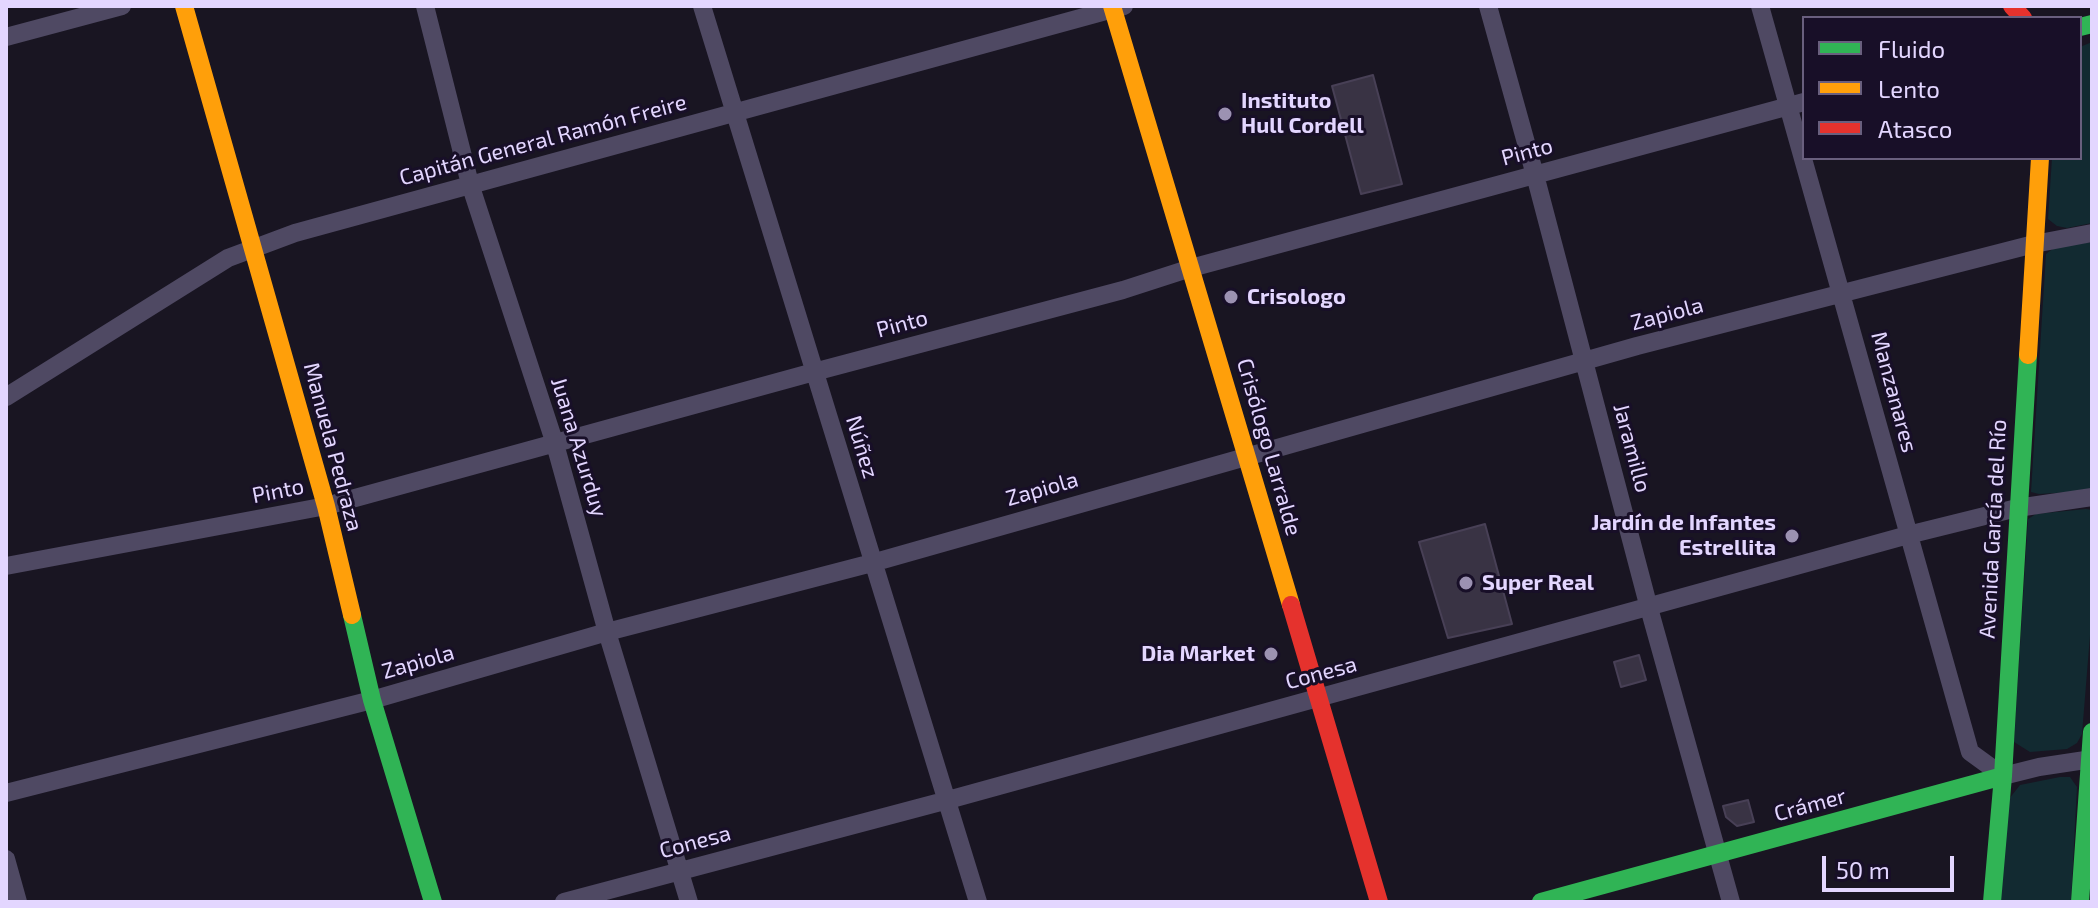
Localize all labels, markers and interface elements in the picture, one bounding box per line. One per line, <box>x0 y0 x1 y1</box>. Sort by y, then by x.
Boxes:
legend <box>1802 16 2082 160</box>
text: Fluido <box>1878 34 1945 63</box>
text: Lento <box>1878 74 1940 103</box>
place label: Instituto Hull Cordell <box>1241 88 1364 140</box>
street label: Capitán General Ramón Freire <box>396 89 690 191</box>
marker: Instituto Hull Cordell <box>1216 105 1234 123</box>
text: Atasco <box>1878 114 1952 143</box>
street label: Pinto <box>1498 133 1556 171</box>
place label: Crisologo <box>1247 284 1346 310</box>
marker: Crisologo <box>1222 288 1240 306</box>
street label: Zapiola <box>1628 292 1706 336</box>
street label: Pinto <box>873 305 931 343</box>
street label: Manzanares <box>1865 329 1923 455</box>
street label: Crisólogo Larralde <box>1231 355 1307 539</box>
street label: Manuela Pedraza <box>298 360 368 534</box>
street label: Juana Azurduy <box>545 374 613 520</box>
street label: Jaramillo <box>1608 401 1656 495</box>
street label: Núñez <box>840 413 884 481</box>
street label: Avenida García del Río <box>1974 419 2012 639</box>
street label: Zapiola <box>1003 466 1081 512</box>
street label: Pinto <box>250 473 306 509</box>
place label: Jardín de Infantes Estrellita <box>1591 510 1776 562</box>
marker: Jardín de Infantes Estrellita <box>1783 527 1801 545</box>
place label: Super Real <box>1482 570 1594 596</box>
marker: Super Real <box>1457 574 1475 592</box>
street label: Zapiola <box>379 639 457 685</box>
place label: Dia Market <box>1141 641 1255 667</box>
marker: Dia Market <box>1262 645 1280 663</box>
street label: Conesa <box>1282 651 1360 695</box>
street label: Crámer <box>1771 783 1849 827</box>
street label: Conesa <box>656 820 734 864</box>
scale bar <box>1826 840 1958 890</box>
text: 50 m <box>1836 855 1890 884</box>

